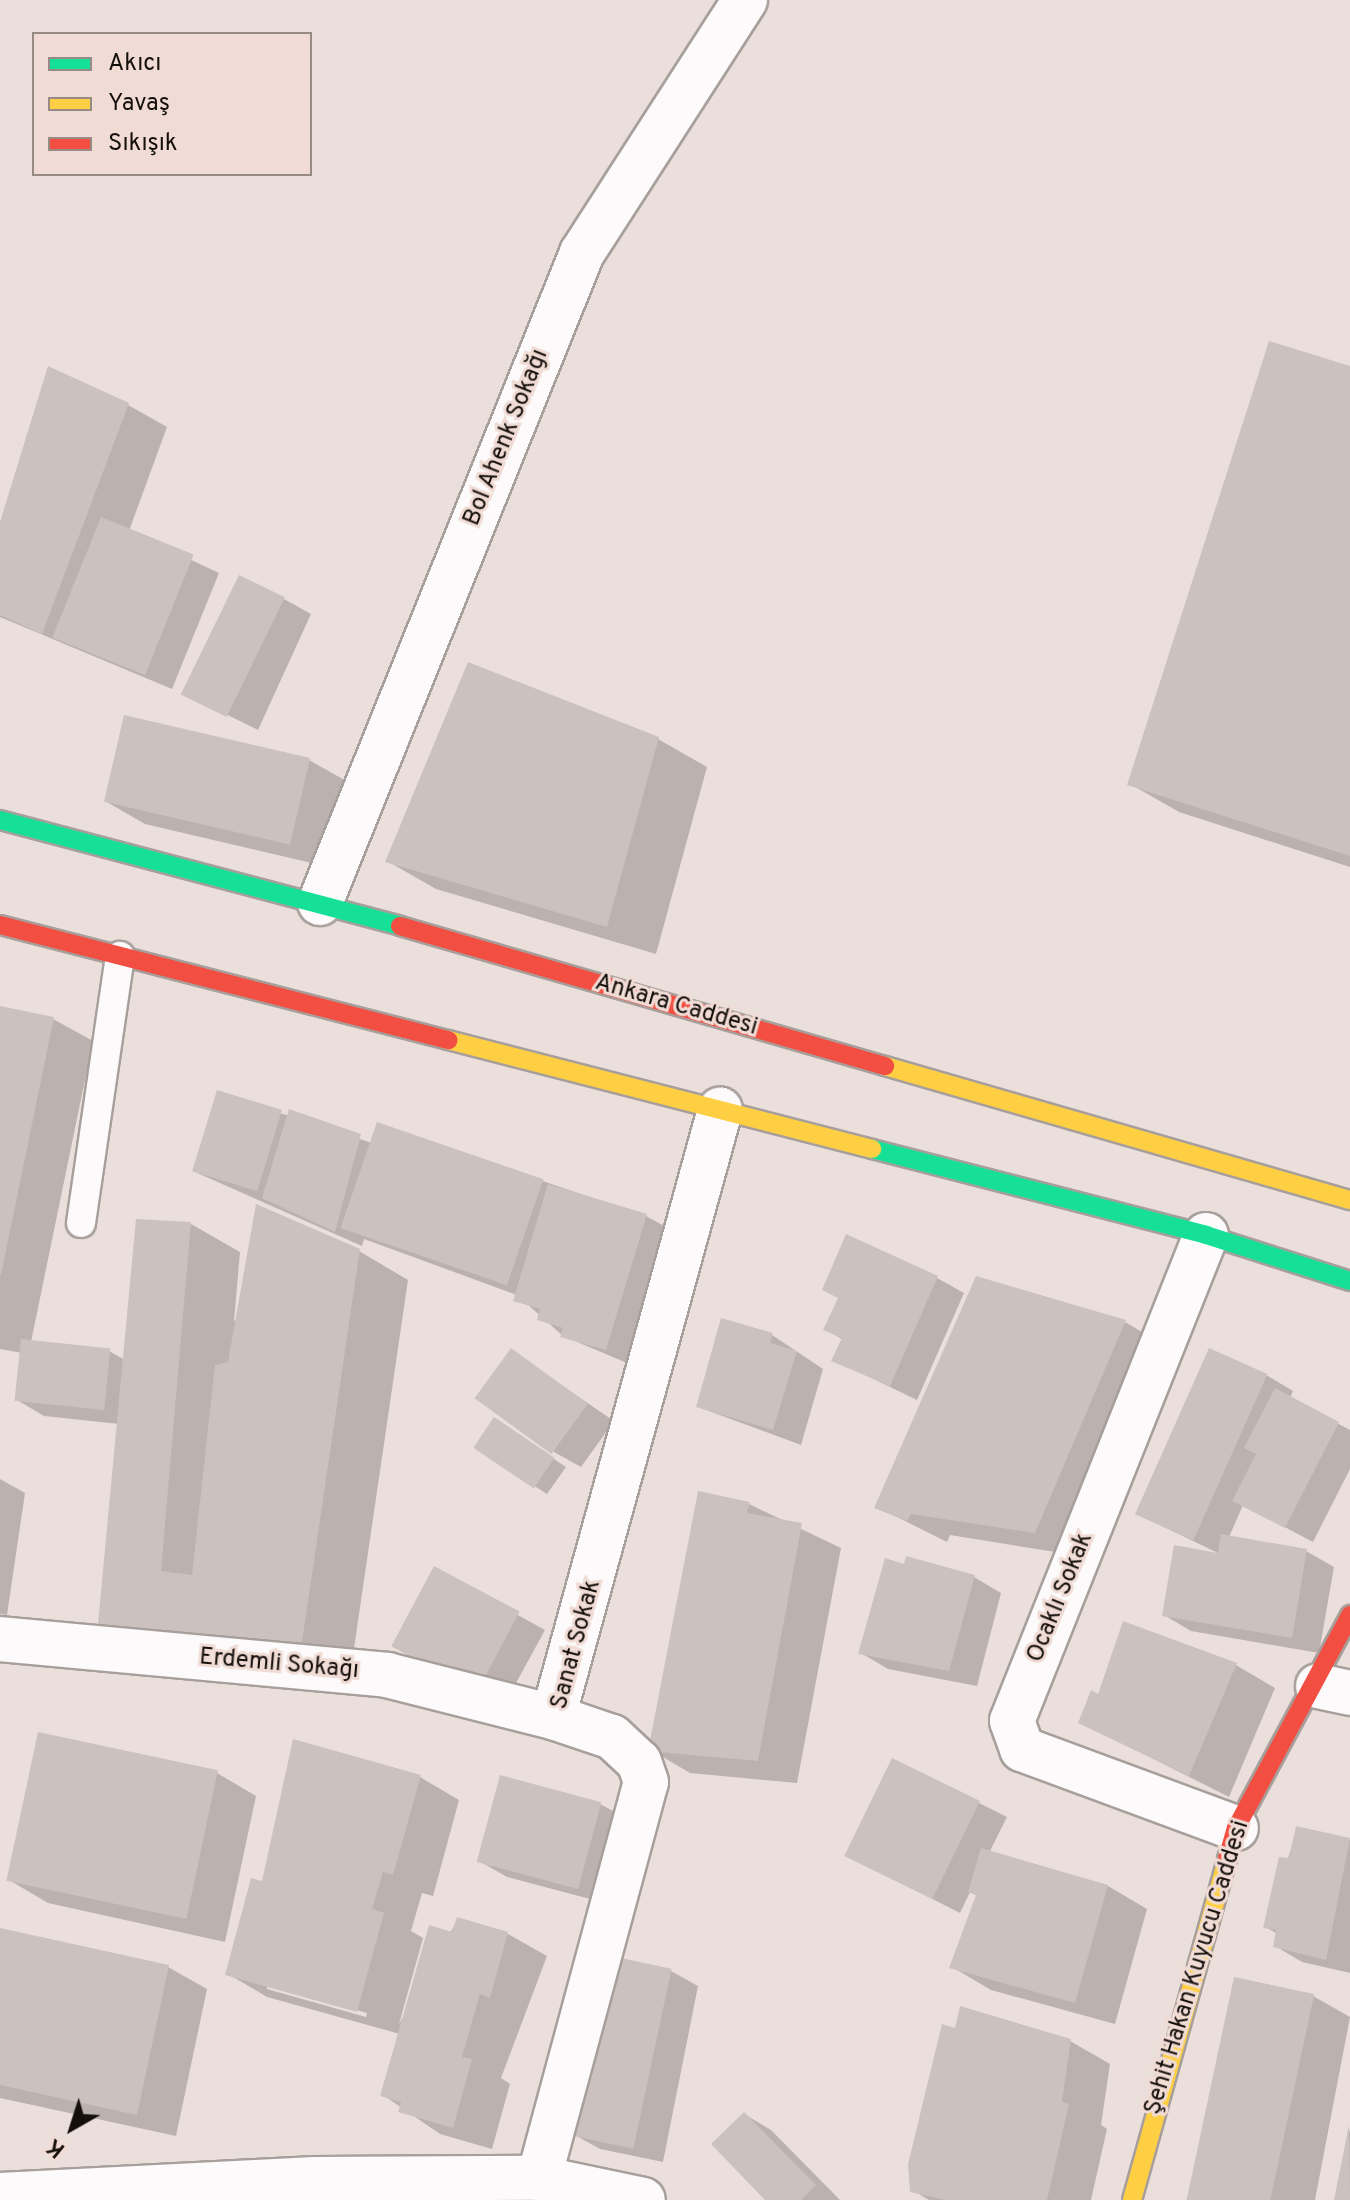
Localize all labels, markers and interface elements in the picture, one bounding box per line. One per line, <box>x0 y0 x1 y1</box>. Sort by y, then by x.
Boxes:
legend <box>32 32 312 176</box>
text: Akıcı <box>108 49 161 79</box>
text: Yavaş <box>108 89 170 119</box>
text: Sıkışık <box>108 129 178 159</box>
street label: Bol Ahenk Sokağı <box>458 345 556 531</box>
street label: Ankara Caddesi <box>592 969 760 1043</box>
street label: Ocaklı Sokak <box>1022 1529 1100 1667</box>
street label: Sanat Sokak <box>546 1577 608 1713</box>
street label: Erdemli Sokağı <box>198 1644 360 1686</box>
street label: Şehit Hakan Kuyucu Caddesi <box>1139 1817 1257 2119</box>
north arrow <box>32 2088 112 2168</box>
text: K <box>42 2132 71 2162</box>

